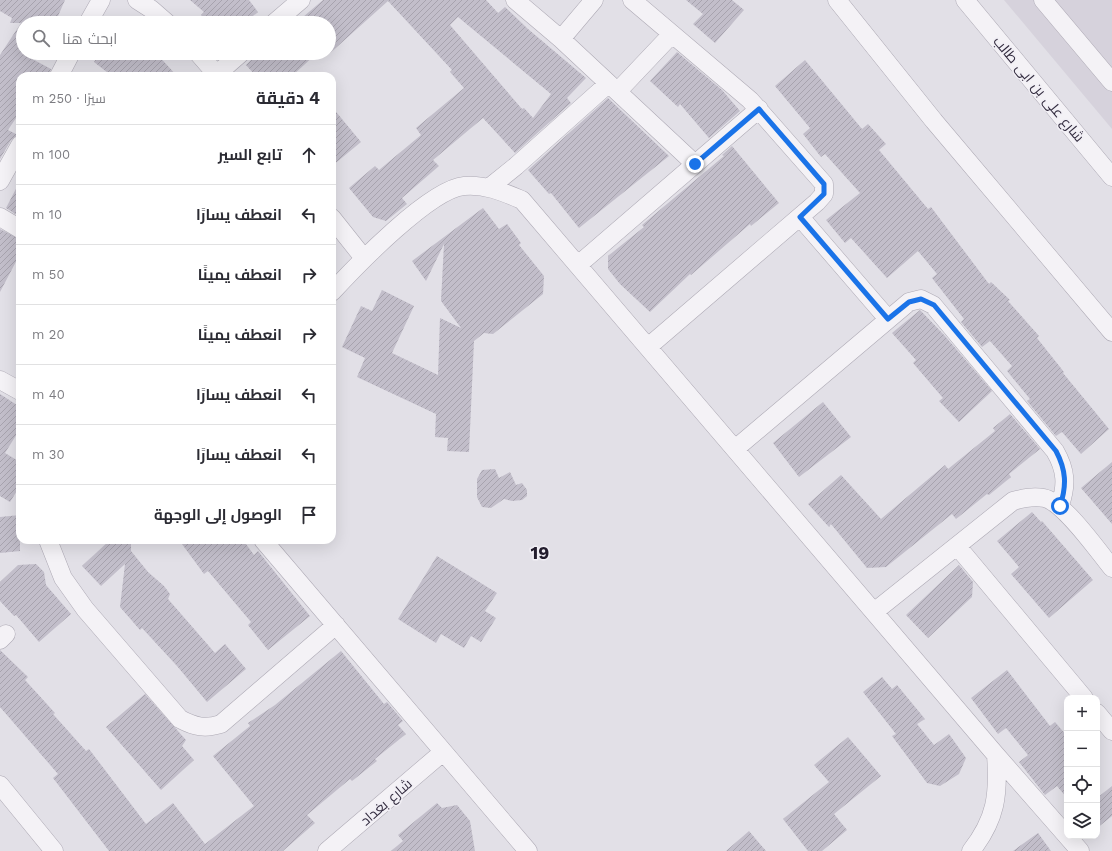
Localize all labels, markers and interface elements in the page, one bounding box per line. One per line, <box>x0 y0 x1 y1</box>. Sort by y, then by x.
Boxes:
search box <box>16 16 336 60</box>
icon: search <box>30 27 52 49</box>
text: ابحث هنا <box>62 30 117 48</box>
street label: شارع على بن ابى طالب <box>990 33 1088 146</box>
text: 4 دقيقة <box>256 88 320 108</box>
text: سيرًا · 250 m <box>32 91 106 106</box>
icon: ahead <box>298 144 320 166</box>
text: تابع السير <box>218 146 282 164</box>
text: 100 m <box>32 147 70 162</box>
route end <box>686 155 704 173</box>
icon: left <box>298 204 320 226</box>
text: انعطف يسارًا <box>196 206 282 224</box>
text: 10 m <box>32 207 62 222</box>
icon: right <box>298 264 320 286</box>
text: انعطف يمينًا <box>198 266 282 284</box>
text: 50 m <box>32 267 64 282</box>
icon: right <box>298 324 320 346</box>
text: انعطف يمينًا <box>198 326 282 344</box>
text: 20 m <box>32 327 65 342</box>
icon: left <box>298 384 320 406</box>
text: انعطف يسارًا <box>196 386 282 404</box>
text: 40 m <box>32 387 65 402</box>
icon: left <box>298 444 320 466</box>
text: انعطف يسارًا <box>196 446 282 464</box>
text: 30 m <box>32 447 65 462</box>
route start <box>1051 497 1069 515</box>
icon: arrive <box>298 504 320 526</box>
text: الوصول إلى الوجهة <box>154 506 282 524</box>
district label: 19 <box>531 542 549 563</box>
map controls <box>1064 695 1100 839</box>
button: + <box>1064 695 1100 731</box>
button: − <box>1064 731 1100 767</box>
button: locate <box>1064 767 1100 803</box>
street label: شارع بغداد <box>357 775 416 829</box>
button: layers <box>1064 803 1100 839</box>

